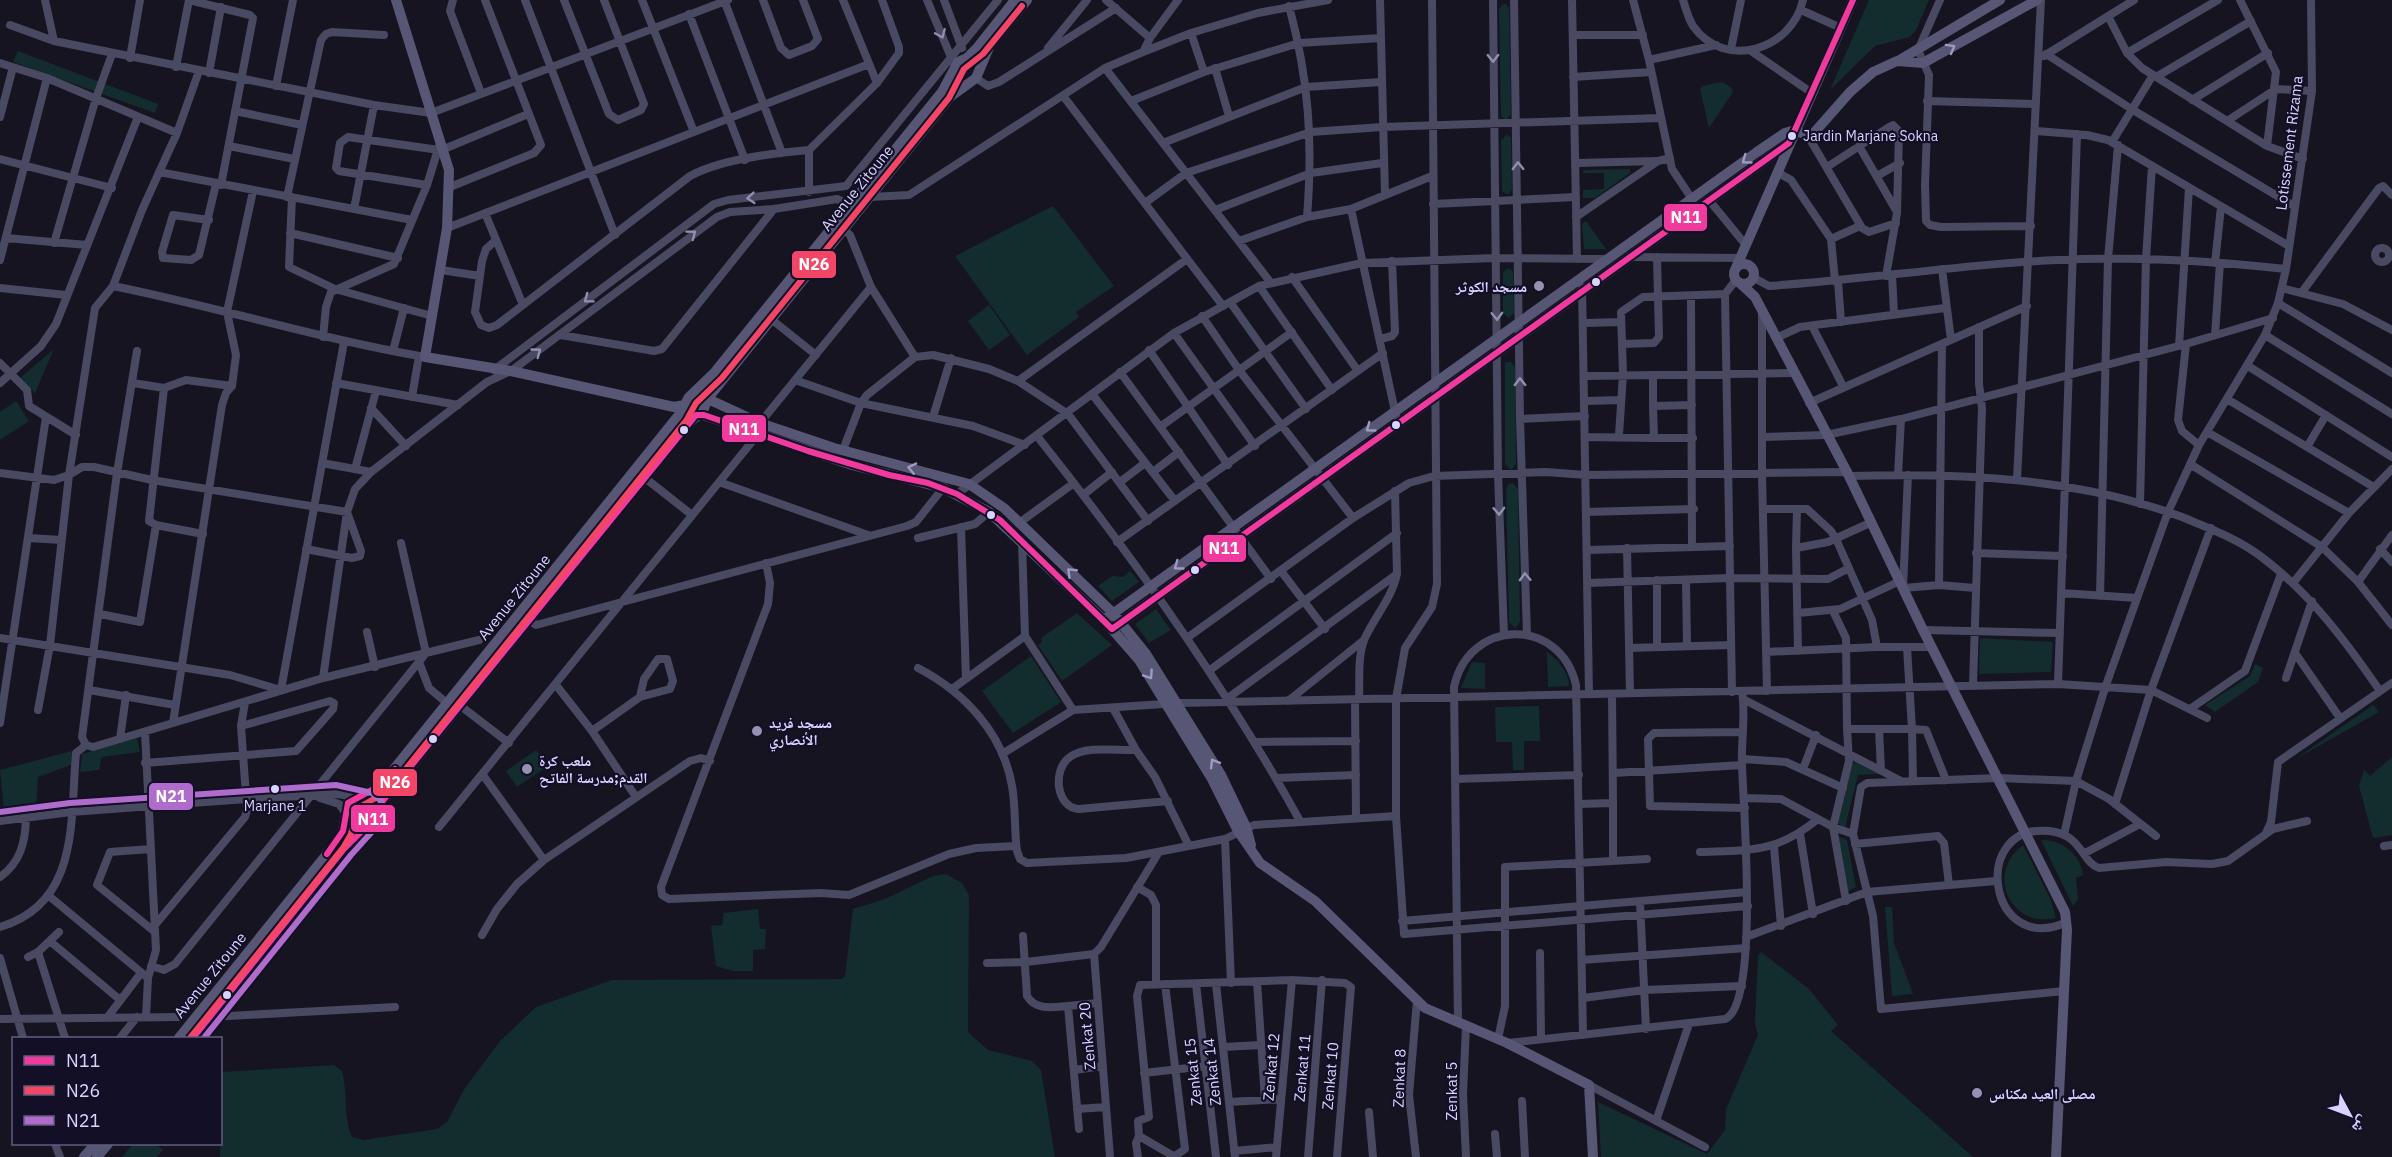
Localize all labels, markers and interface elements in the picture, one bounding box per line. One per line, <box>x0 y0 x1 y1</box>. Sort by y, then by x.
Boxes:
one-way arrow <box>934 28 946 39</box>
one-way arrow <box>1945 43 1956 55</box>
one-way arrow <box>1487 54 1499 63</box>
street label: Lotissement Rizama <box>2271 75 2307 211</box>
place label: Jardin Marjane Sokna <box>1803 127 1939 145</box>
marker: Jardin Marjane Sokna <box>1786 130 1798 142</box>
street label: Avenue Zitoune <box>817 141 897 235</box>
one-way arrow <box>1741 153 1752 164</box>
one-way arrow <box>1512 161 1524 170</box>
one-way arrow <box>746 191 755 204</box>
line badge: N11 <box>1663 203 1708 232</box>
text: N11 <box>1671 207 1702 227</box>
one-way arrow <box>685 231 696 242</box>
line badge: N26 <box>791 250 837 279</box>
text: N26 <box>799 254 830 274</box>
unlabelled marker <box>1590 276 1602 288</box>
place label: مسجد الكوثر <box>1455 277 1527 296</box>
marker: مسجد الكوثر <box>1532 279 1546 293</box>
one-way arrow <box>584 291 595 302</box>
one-way arrow <box>1491 312 1503 321</box>
one-way arrow <box>530 348 541 359</box>
one-way arrow <box>1514 377 1526 386</box>
line badge: N11 <box>721 414 767 443</box>
text: N11 <box>729 419 760 439</box>
unlabelled marker <box>1390 419 1402 431</box>
one-way arrow <box>1366 421 1377 432</box>
unlabelled marker <box>678 424 690 436</box>
one-way arrow <box>907 462 917 475</box>
one-way arrow <box>1493 507 1506 516</box>
unlabelled marker <box>985 509 997 521</box>
line badge: N11 <box>1202 534 1247 563</box>
text: N11 <box>1209 538 1240 558</box>
street label: Avenue Zitoune <box>474 550 554 644</box>
one-way arrow <box>1173 559 1184 570</box>
unlabelled marker <box>1189 564 1201 576</box>
one-way arrow <box>1067 569 1078 580</box>
one-way arrow <box>1519 572 1531 581</box>
one-way arrow <box>1141 668 1152 679</box>
place label: مسجد فريد الأنصاري <box>769 713 832 751</box>
marker: مسجد فريد الأنصاري <box>750 724 764 738</box>
unlabelled marker <box>427 733 439 745</box>
place label: ملعب كرة القدم;مدرسة الفاتح <box>539 751 648 788</box>
one-way arrow <box>1210 759 1222 769</box>
marker: ملعب كرة القدم;مدرسة الفاتح <box>520 762 534 776</box>
line badge: N26 <box>372 768 418 797</box>
text: N26 <box>380 772 411 792</box>
line badge: N21 <box>148 782 194 811</box>
marker: Marjane 1 <box>269 783 281 795</box>
text: N21 <box>156 786 187 806</box>
place label: Marjane 1 <box>244 797 306 815</box>
line badge: N11 <box>350 804 396 833</box>
text: N11 <box>358 809 389 829</box>
street label: Avenue Zitoune <box>170 928 250 1022</box>
unlabelled marker <box>221 989 233 1001</box>
street label: Zenkat 20 <box>1075 1001 1099 1071</box>
street label: Zenkat 12 <box>1259 1032 1283 1102</box>
street label: Zenkat 11 <box>1290 1033 1314 1103</box>
legend <box>12 1037 222 1145</box>
street label: Zenkat 15 <box>1180 1037 1206 1107</box>
street label: Zenkat 14 <box>1199 1037 1225 1107</box>
street label: Zenkat 10 <box>1318 1041 1342 1111</box>
street label: Zenkat 8 <box>1388 1048 1410 1108</box>
text: N11 <box>66 1049 100 1072</box>
street label: Zenkat 5 <box>1442 1061 1461 1121</box>
text: N26 <box>66 1079 100 1102</box>
place label: مصلى العيد مكناس <box>1989 1084 2096 1103</box>
north arrow <box>2320 1085 2380 1145</box>
marker: مصلى العيد مكناس <box>1970 1086 1984 1100</box>
text: N21 <box>66 1109 100 1132</box>
text: ش <box>2348 1112 2374 1138</box>

